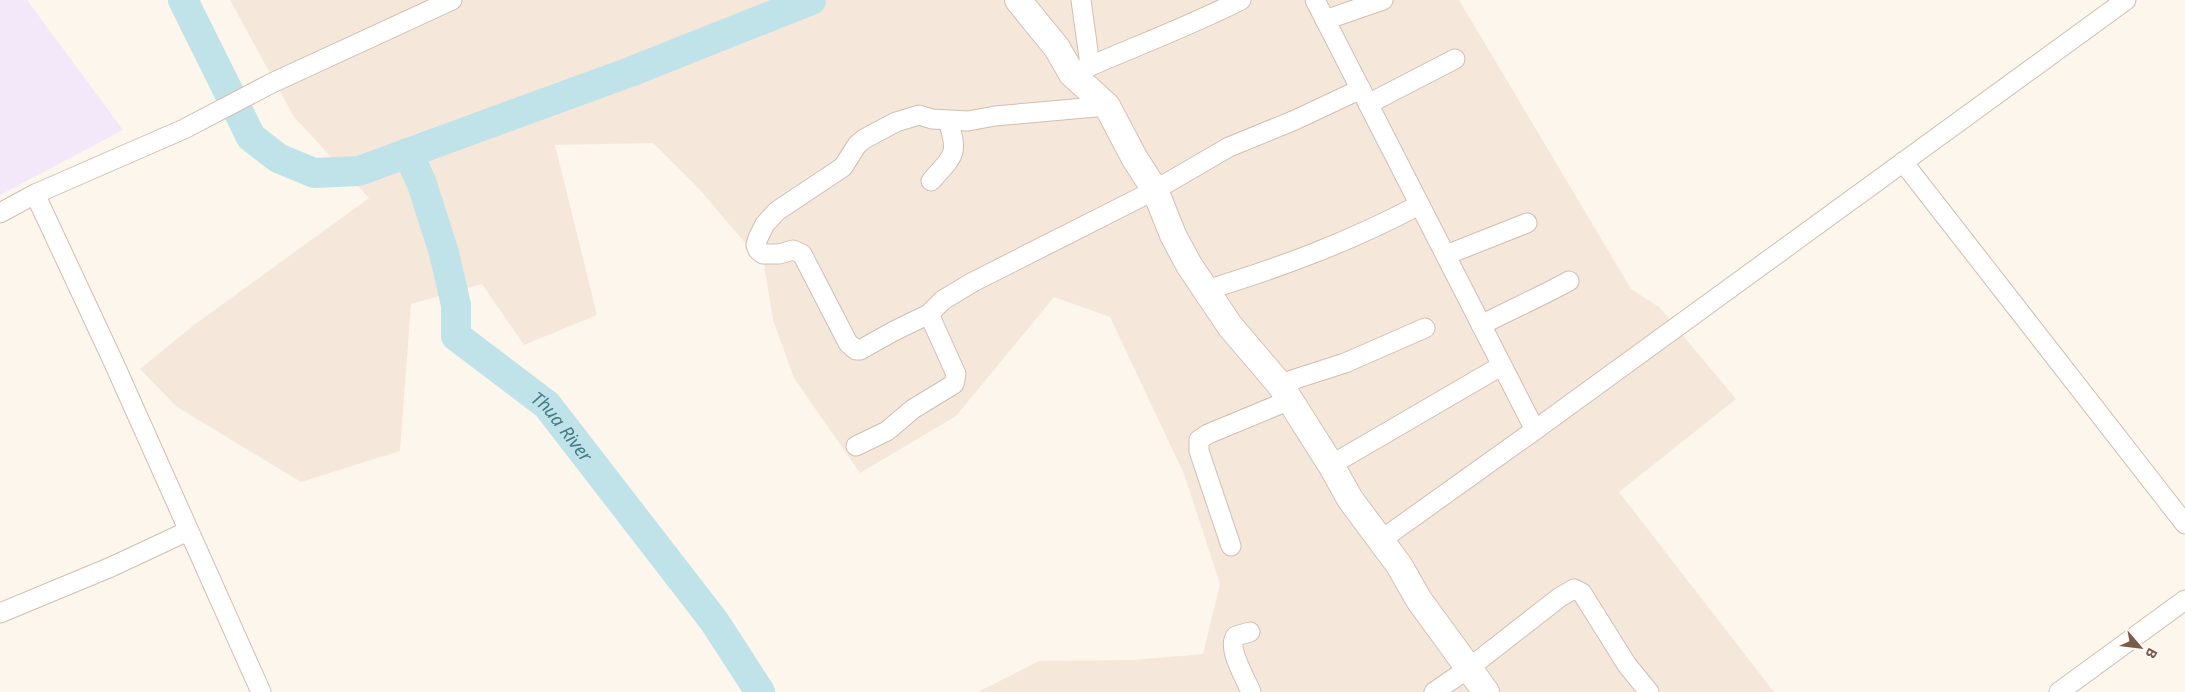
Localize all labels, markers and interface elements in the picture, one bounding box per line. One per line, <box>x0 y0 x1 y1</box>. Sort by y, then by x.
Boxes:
water label: Thua River <box>527 386 599 467</box>
north arrow <box>2115 622 2165 672</box>
text: B <box>2141 645 2162 662</box>

